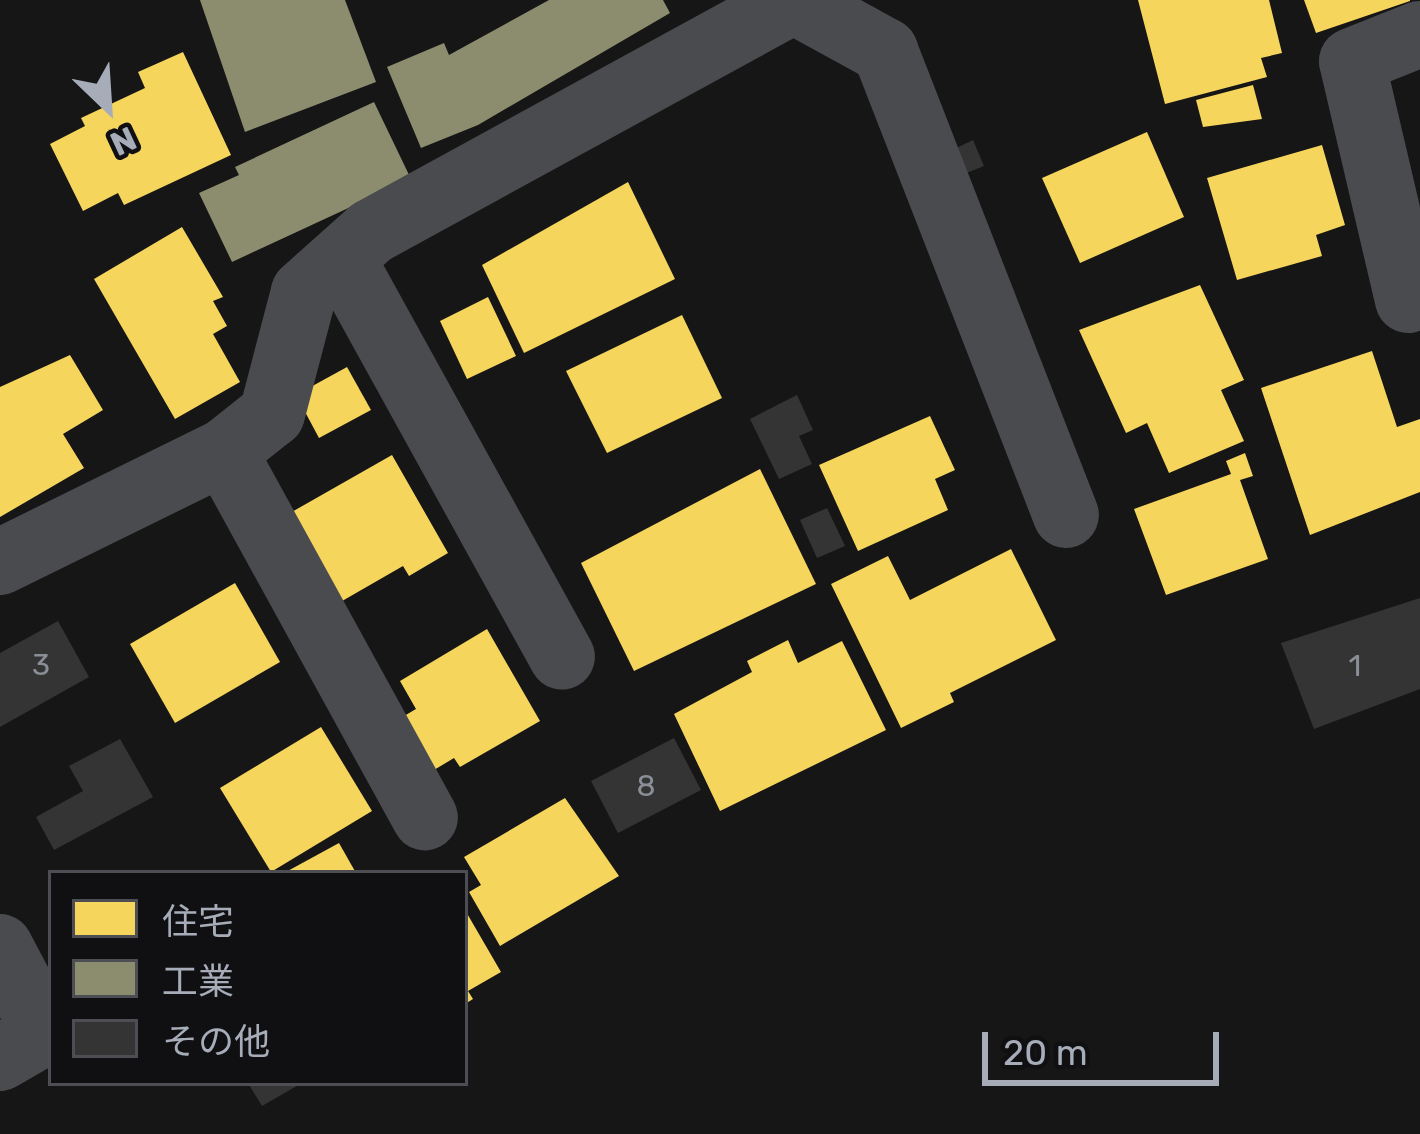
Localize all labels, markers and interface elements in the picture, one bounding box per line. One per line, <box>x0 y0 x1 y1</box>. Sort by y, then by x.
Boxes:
north arrow <box>48 48 168 168</box>
text: N <box>104 118 142 164</box>
house number: 3 <box>32 647 50 683</box>
house number: 1 <box>1349 648 1361 684</box>
house number: 8 <box>636 768 656 804</box>
legend <box>48 870 468 1086</box>
text: 住宅 <box>162 900 234 943</box>
text: 工業 <box>162 960 234 1003</box>
scale bar <box>988 1008 1225 1082</box>
text: その他 <box>162 1020 270 1063</box>
text: 20 m <box>1003 1031 1088 1074</box>

